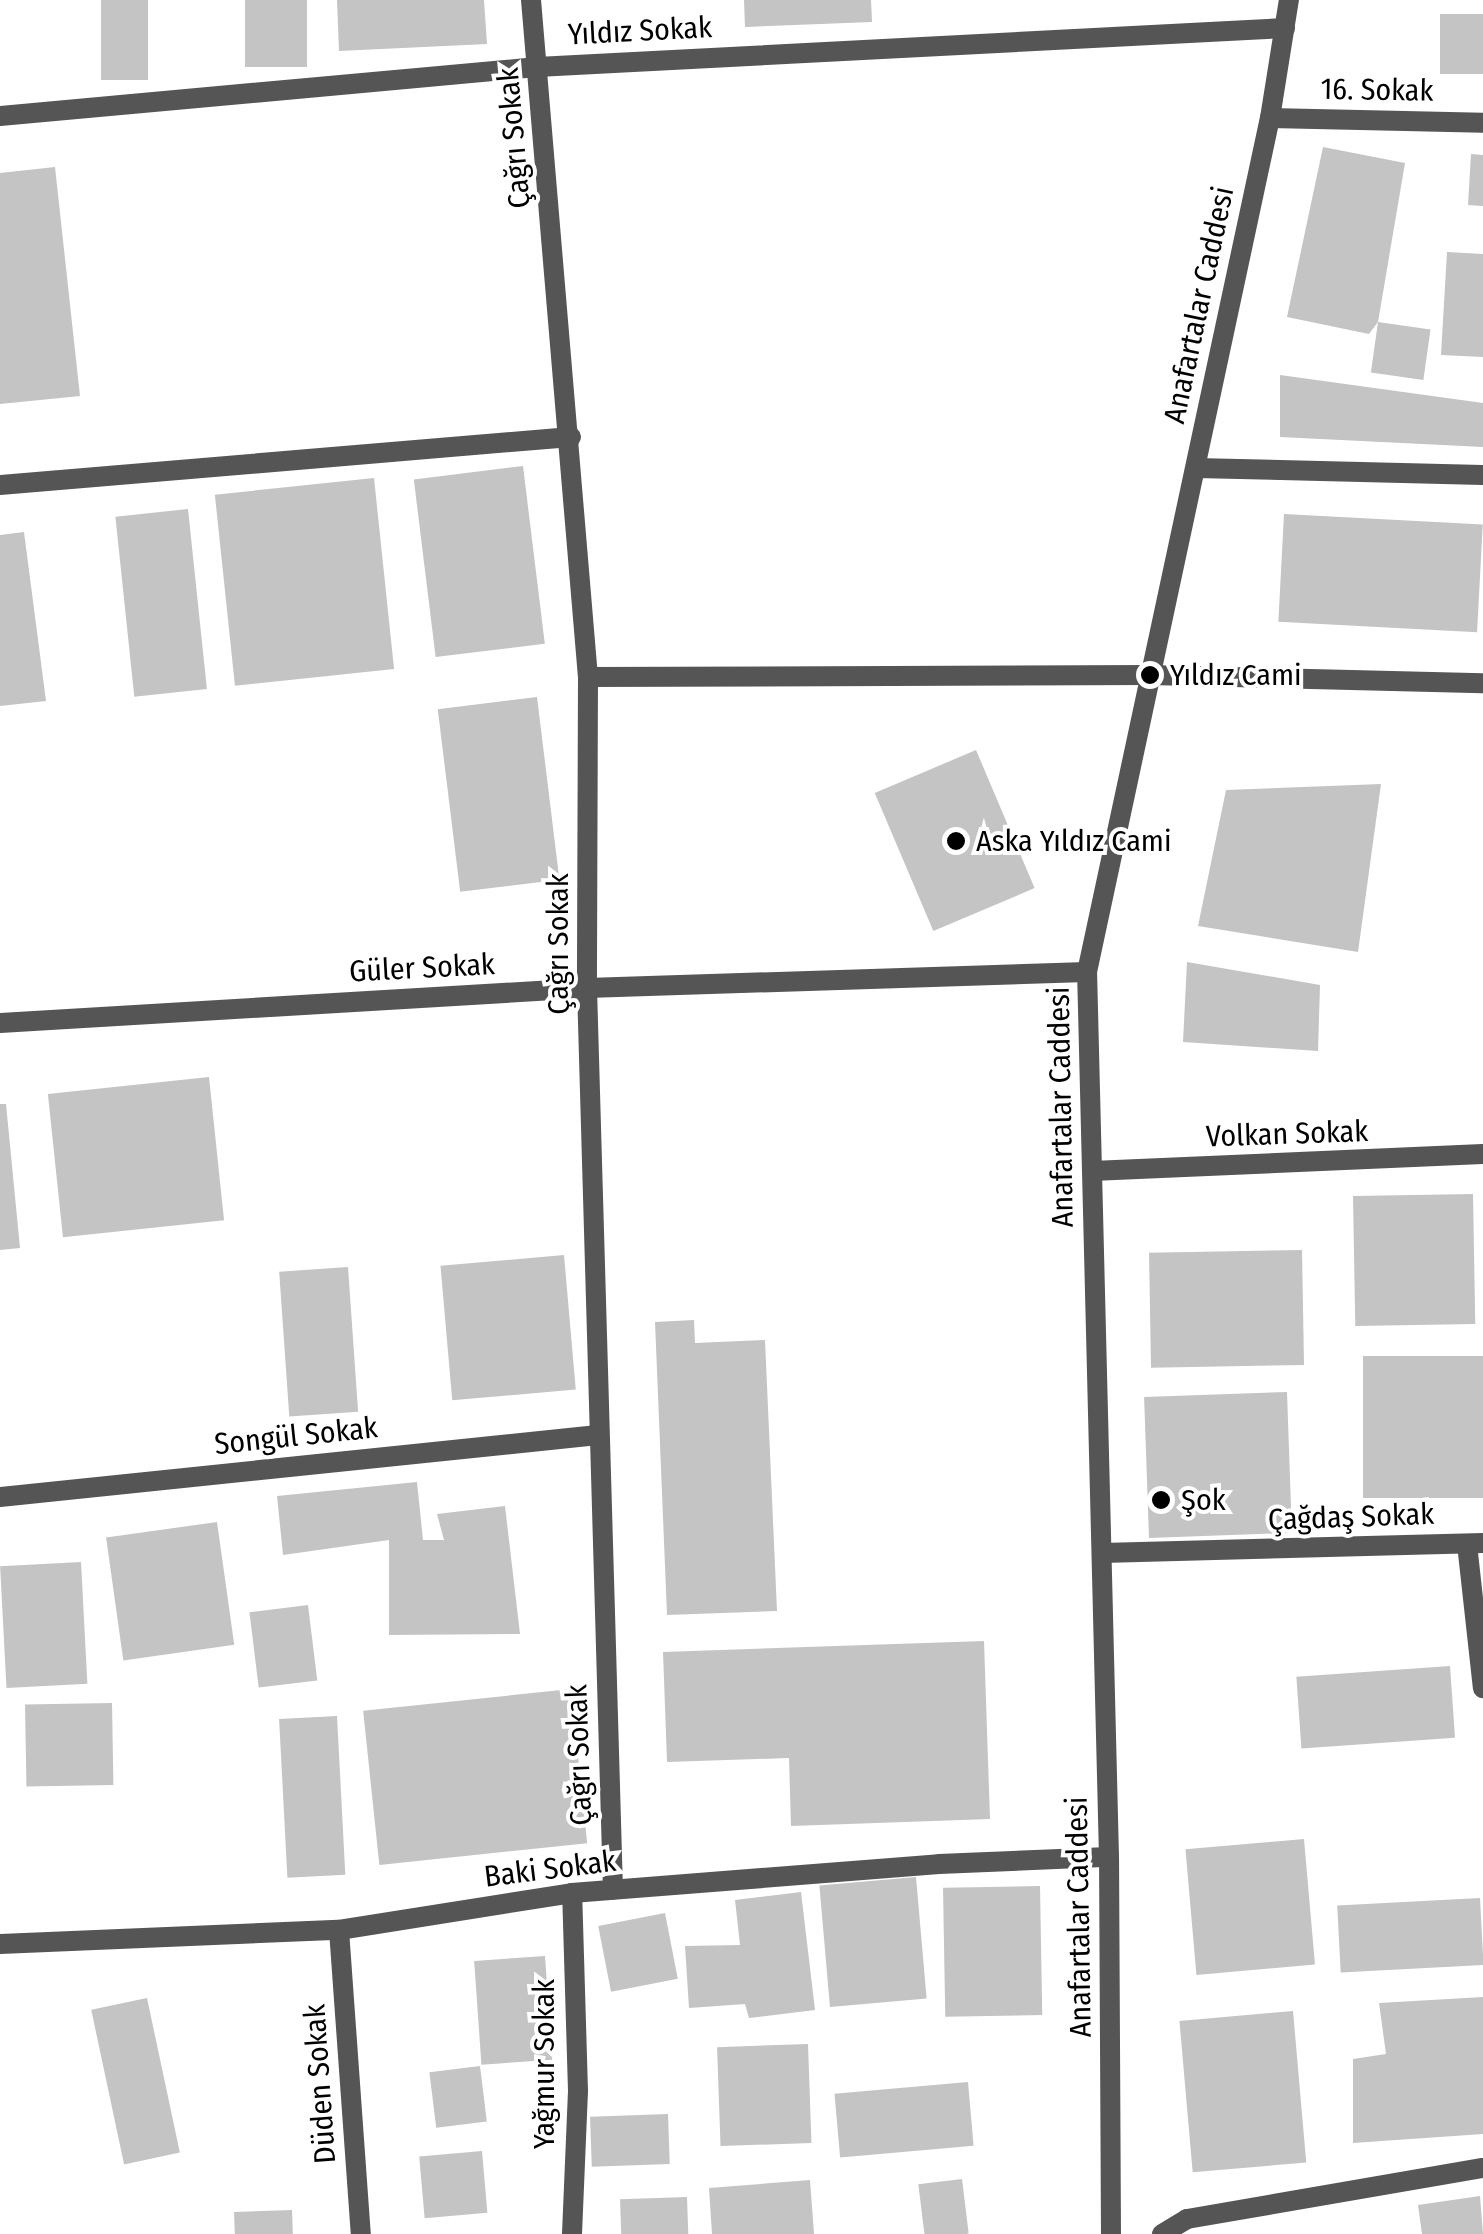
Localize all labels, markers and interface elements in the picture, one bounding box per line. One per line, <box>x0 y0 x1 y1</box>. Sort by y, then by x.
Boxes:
street label: Yıldız Sokak <box>567 9 713 53</box>
street label: Çağrı Sokak <box>490 66 538 210</box>
street label: 16. Sokak <box>1320 71 1434 109</box>
street label: Anafartalar Caddesi <box>1156 183 1242 427</box>
place label: Yıldız Cami <box>1170 657 1302 693</box>
marker: Yıldız Cami <box>1139 664 1161 686</box>
place label: Aska Yıldız Cami <box>976 823 1171 859</box>
marker: Aska Yıldız Cami <box>945 830 967 852</box>
street label: Çağrı Sokak <box>540 873 576 1015</box>
street label: Güler Sokak <box>348 946 496 990</box>
street label: Anafartalar Caddesi <box>1041 986 1081 1228</box>
street label: Volkan Sokak <box>1205 1113 1369 1155</box>
street label: Songül Sokak <box>213 1410 379 1462</box>
place label: Şok <box>1181 1482 1226 1518</box>
marker: Şok <box>1150 1489 1172 1511</box>
street label: Çağdaş Sokak <box>1267 1496 1435 1538</box>
street label: Çağrı Sokak <box>559 1684 599 1826</box>
street label: Anafartalar Caddesi <box>1059 1796 1099 2038</box>
street label: Baki Sokak <box>482 1843 618 1895</box>
street label: Yağmur Sokak <box>526 1979 562 2149</box>
street label: Düden Sokak <box>296 2003 344 2165</box>

